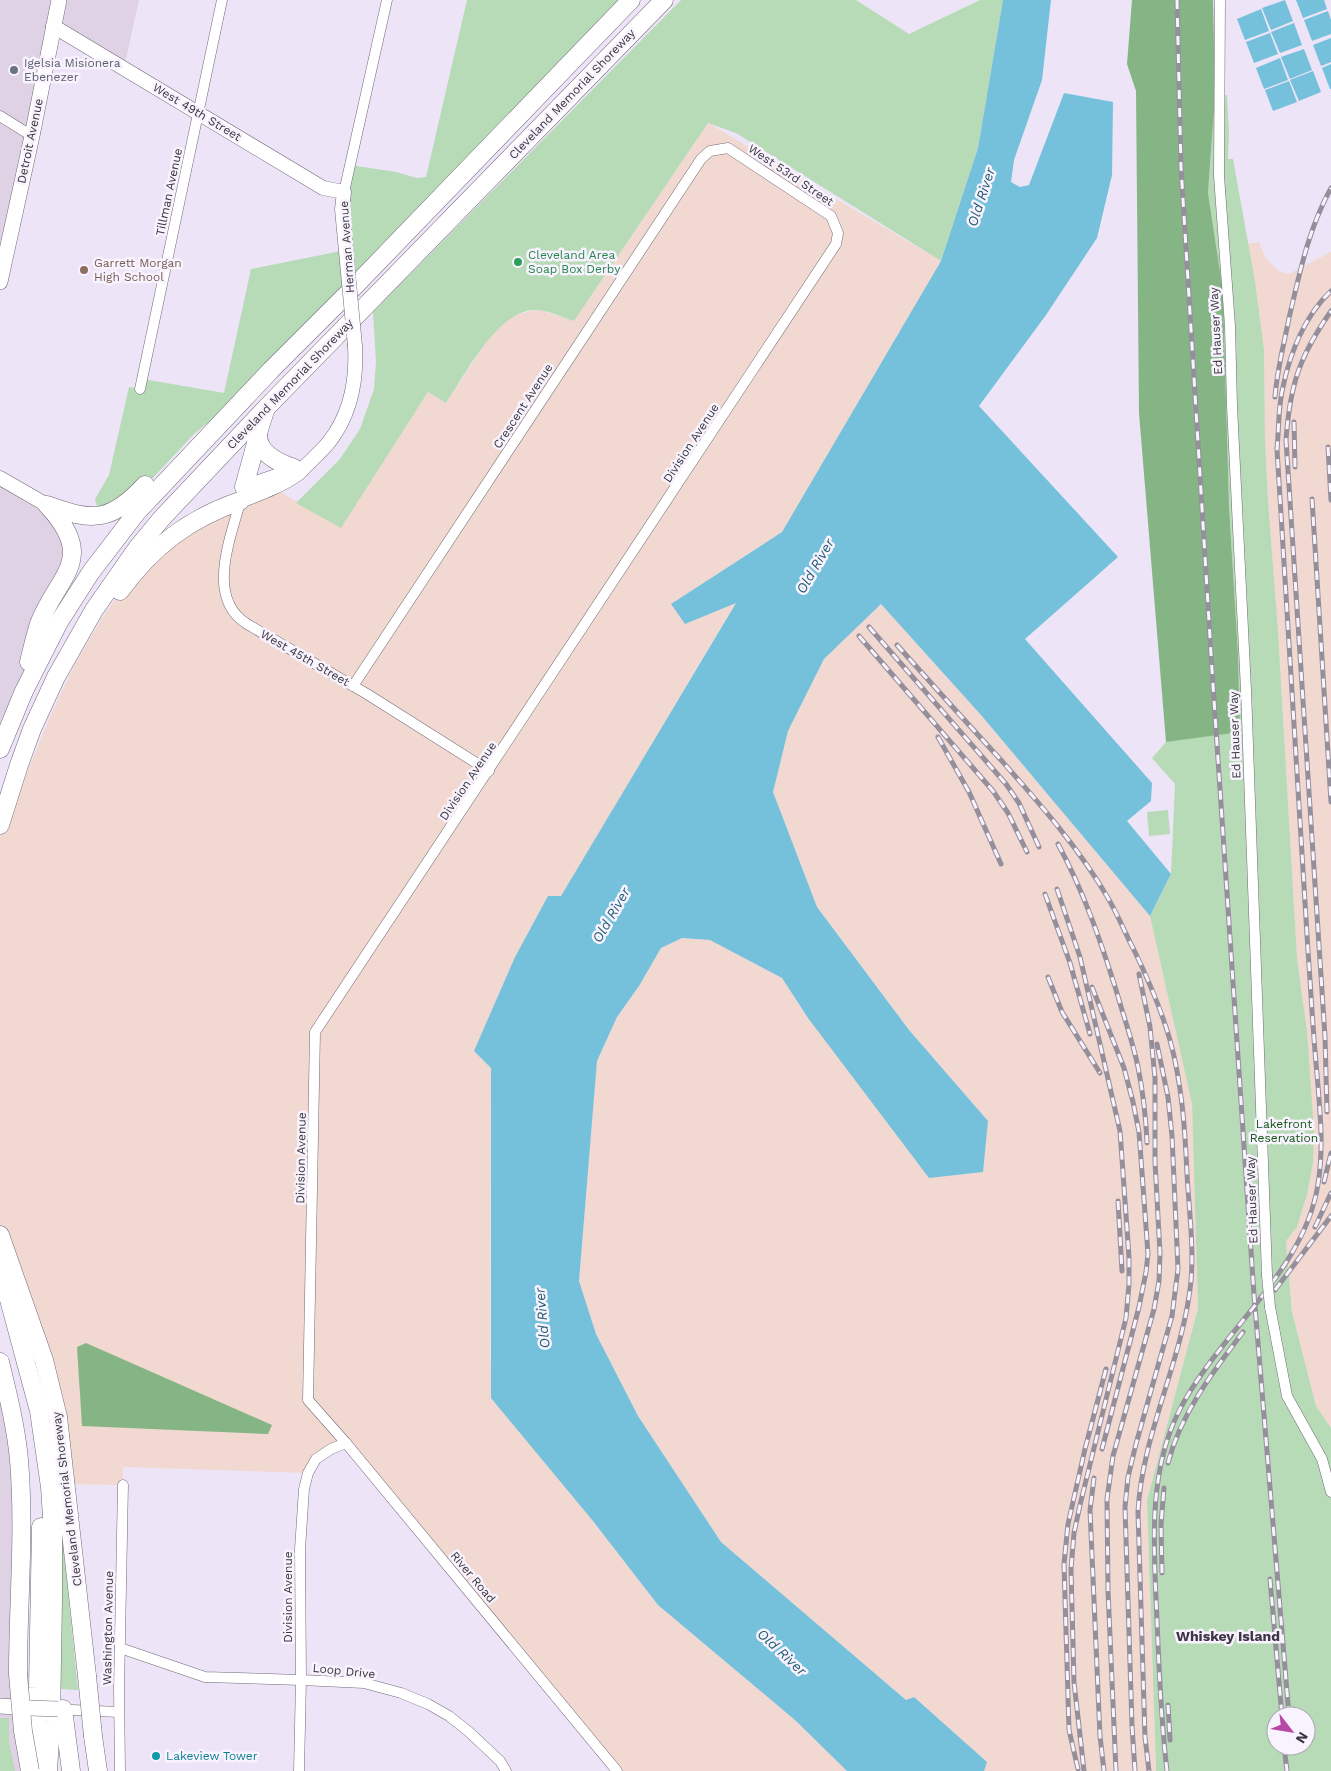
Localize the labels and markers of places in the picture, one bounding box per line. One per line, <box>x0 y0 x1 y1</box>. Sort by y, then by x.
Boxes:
place label: Igelsia Misionera Ebenezer <box>24 56 121 84</box>
marker: Igelsia Misionera Ebenezer <box>8 64 20 76</box>
place label: Cleveland Area Soap Box Derby <box>528 248 621 276</box>
place label: Garrett Morgan High School <box>94 256 182 284</box>
marker: Cleveland Area Soap Box Derby <box>512 256 524 268</box>
marker: Garrett Morgan High School <box>78 264 90 276</box>
place label: Lakeview Tower <box>166 1749 258 1763</box>
marker: Lakeview Tower <box>150 1750 162 1762</box>

